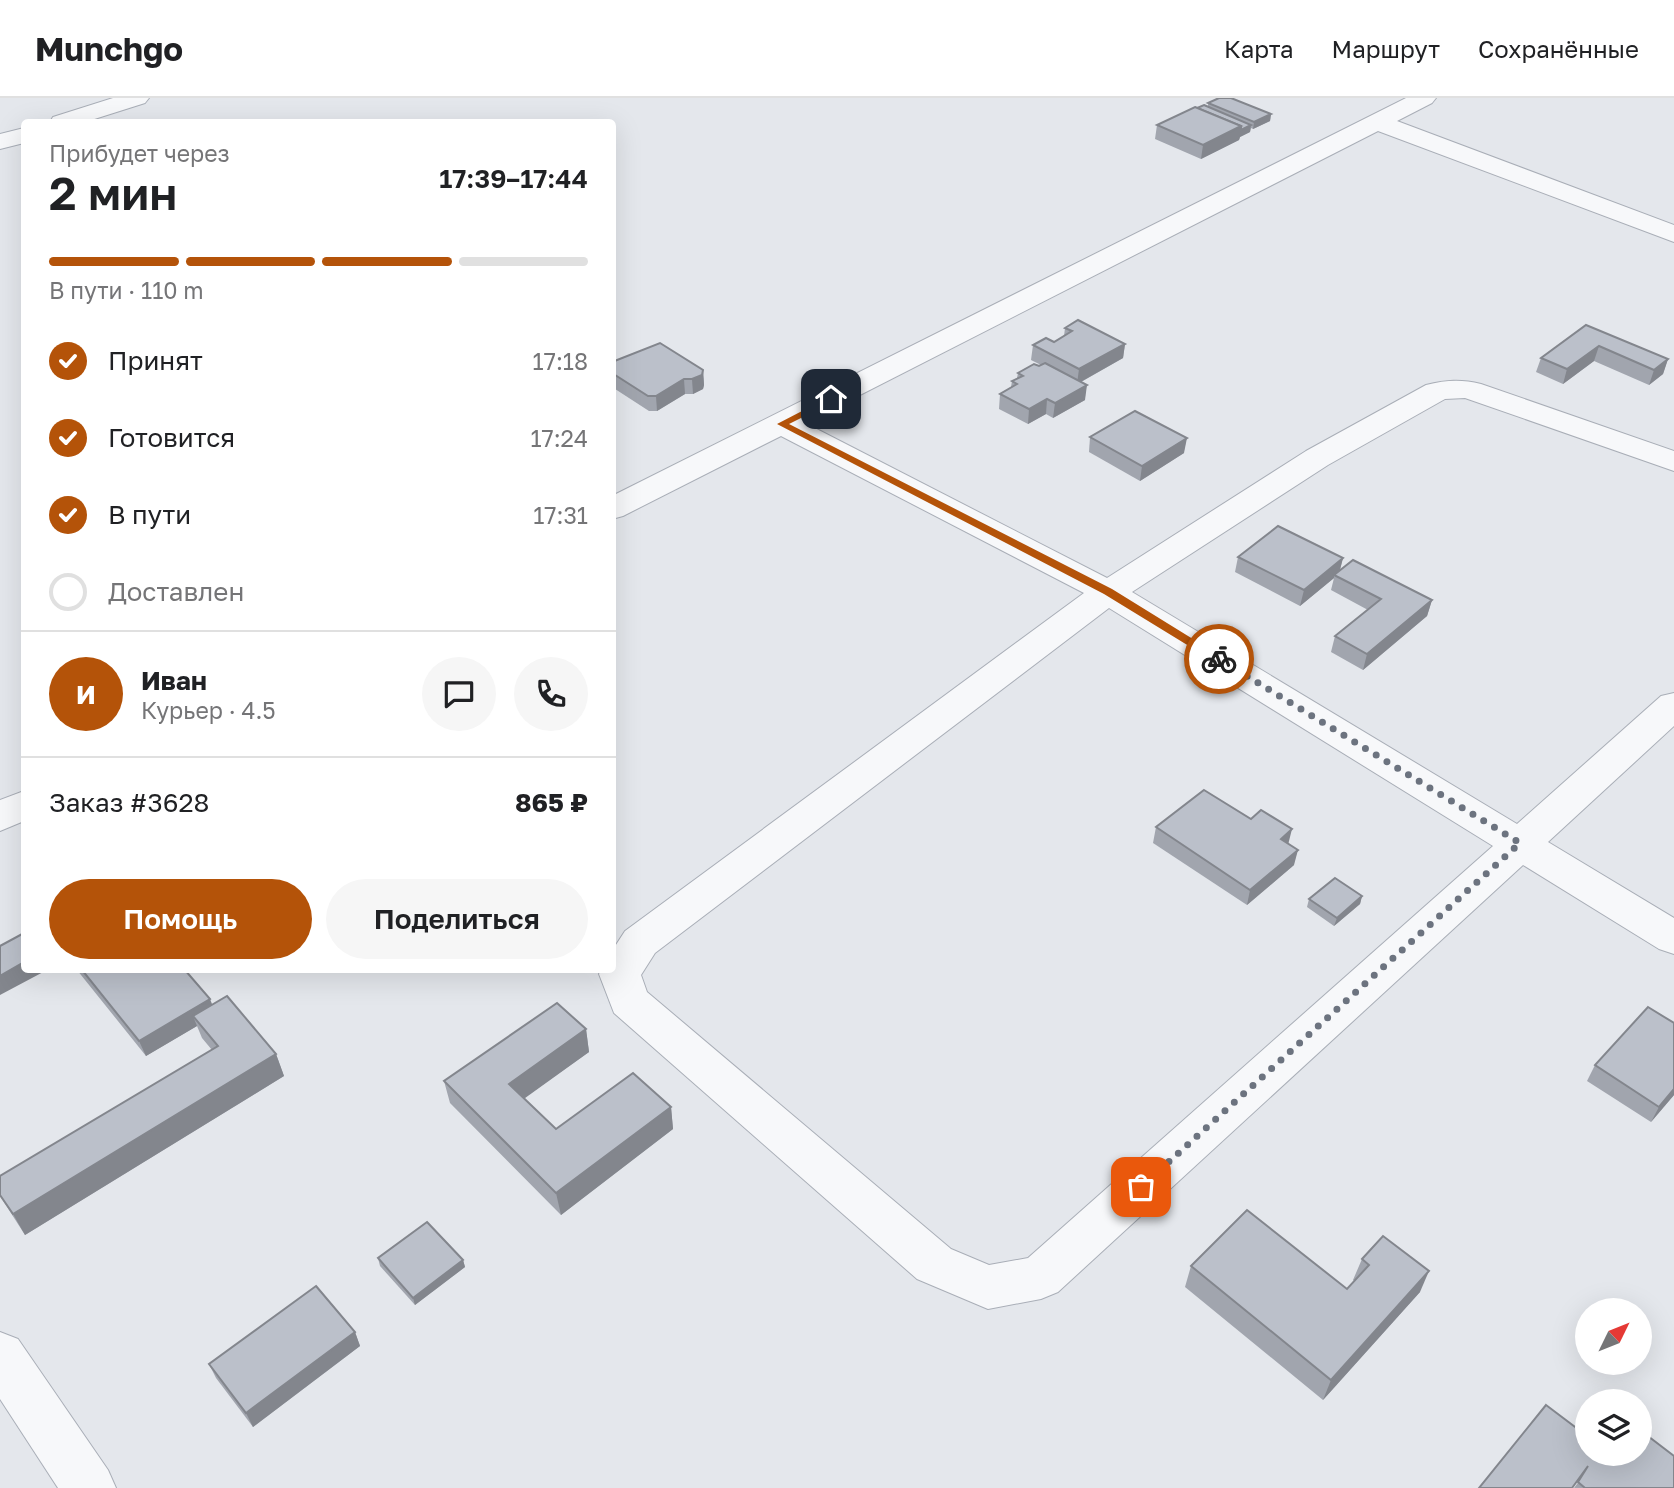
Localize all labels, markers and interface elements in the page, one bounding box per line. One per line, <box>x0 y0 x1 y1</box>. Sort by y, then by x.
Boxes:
text: Munchgo <box>35 29 183 68</box>
text: Карта <box>1224 34 1294 63</box>
text: Маршрут <box>1332 34 1440 63</box>
text: Сохранённые <box>1478 34 1639 63</box>
text: Прибудет через <box>49 139 230 167</box>
text: 17:39–17:44 <box>439 163 588 194</box>
text: 2 мин <box>49 165 177 220</box>
text: В пути · 110 m <box>49 276 204 304</box>
icon: check <box>49 342 87 380</box>
text: Принят <box>108 345 203 376</box>
text: 17:18 <box>533 347 588 375</box>
pin <box>801 369 861 429</box>
icon: home <box>812 380 850 418</box>
icon: check <box>49 419 87 457</box>
text: Готовится <box>108 422 235 453</box>
text: 17:24 <box>530 424 588 452</box>
icon: check <box>49 496 87 534</box>
text: В пути <box>108 499 191 530</box>
text: 17:31 <box>533 501 588 529</box>
text: Доставлен <box>108 576 244 607</box>
courier <box>1184 624 1254 694</box>
icon: bike <box>1200 640 1238 678</box>
button: chat <box>422 657 496 731</box>
button: phone <box>514 657 588 731</box>
text: Иван <box>141 665 207 696</box>
text: И <box>76 679 96 710</box>
text: Курьер · 4.5 <box>141 696 276 724</box>
text: Заказ #3628 <box>49 787 209 818</box>
text: 865 ₽ <box>515 787 588 818</box>
button: Помощь <box>49 879 312 959</box>
button: Поделиться <box>326 879 588 959</box>
pin <box>1111 1157 1171 1217</box>
icon: bag <box>1122 1168 1160 1206</box>
north arrow <box>1575 1298 1652 1376</box>
map controls <box>1575 1298 1652 1466</box>
button: layers <box>1575 1389 1652 1466</box>

